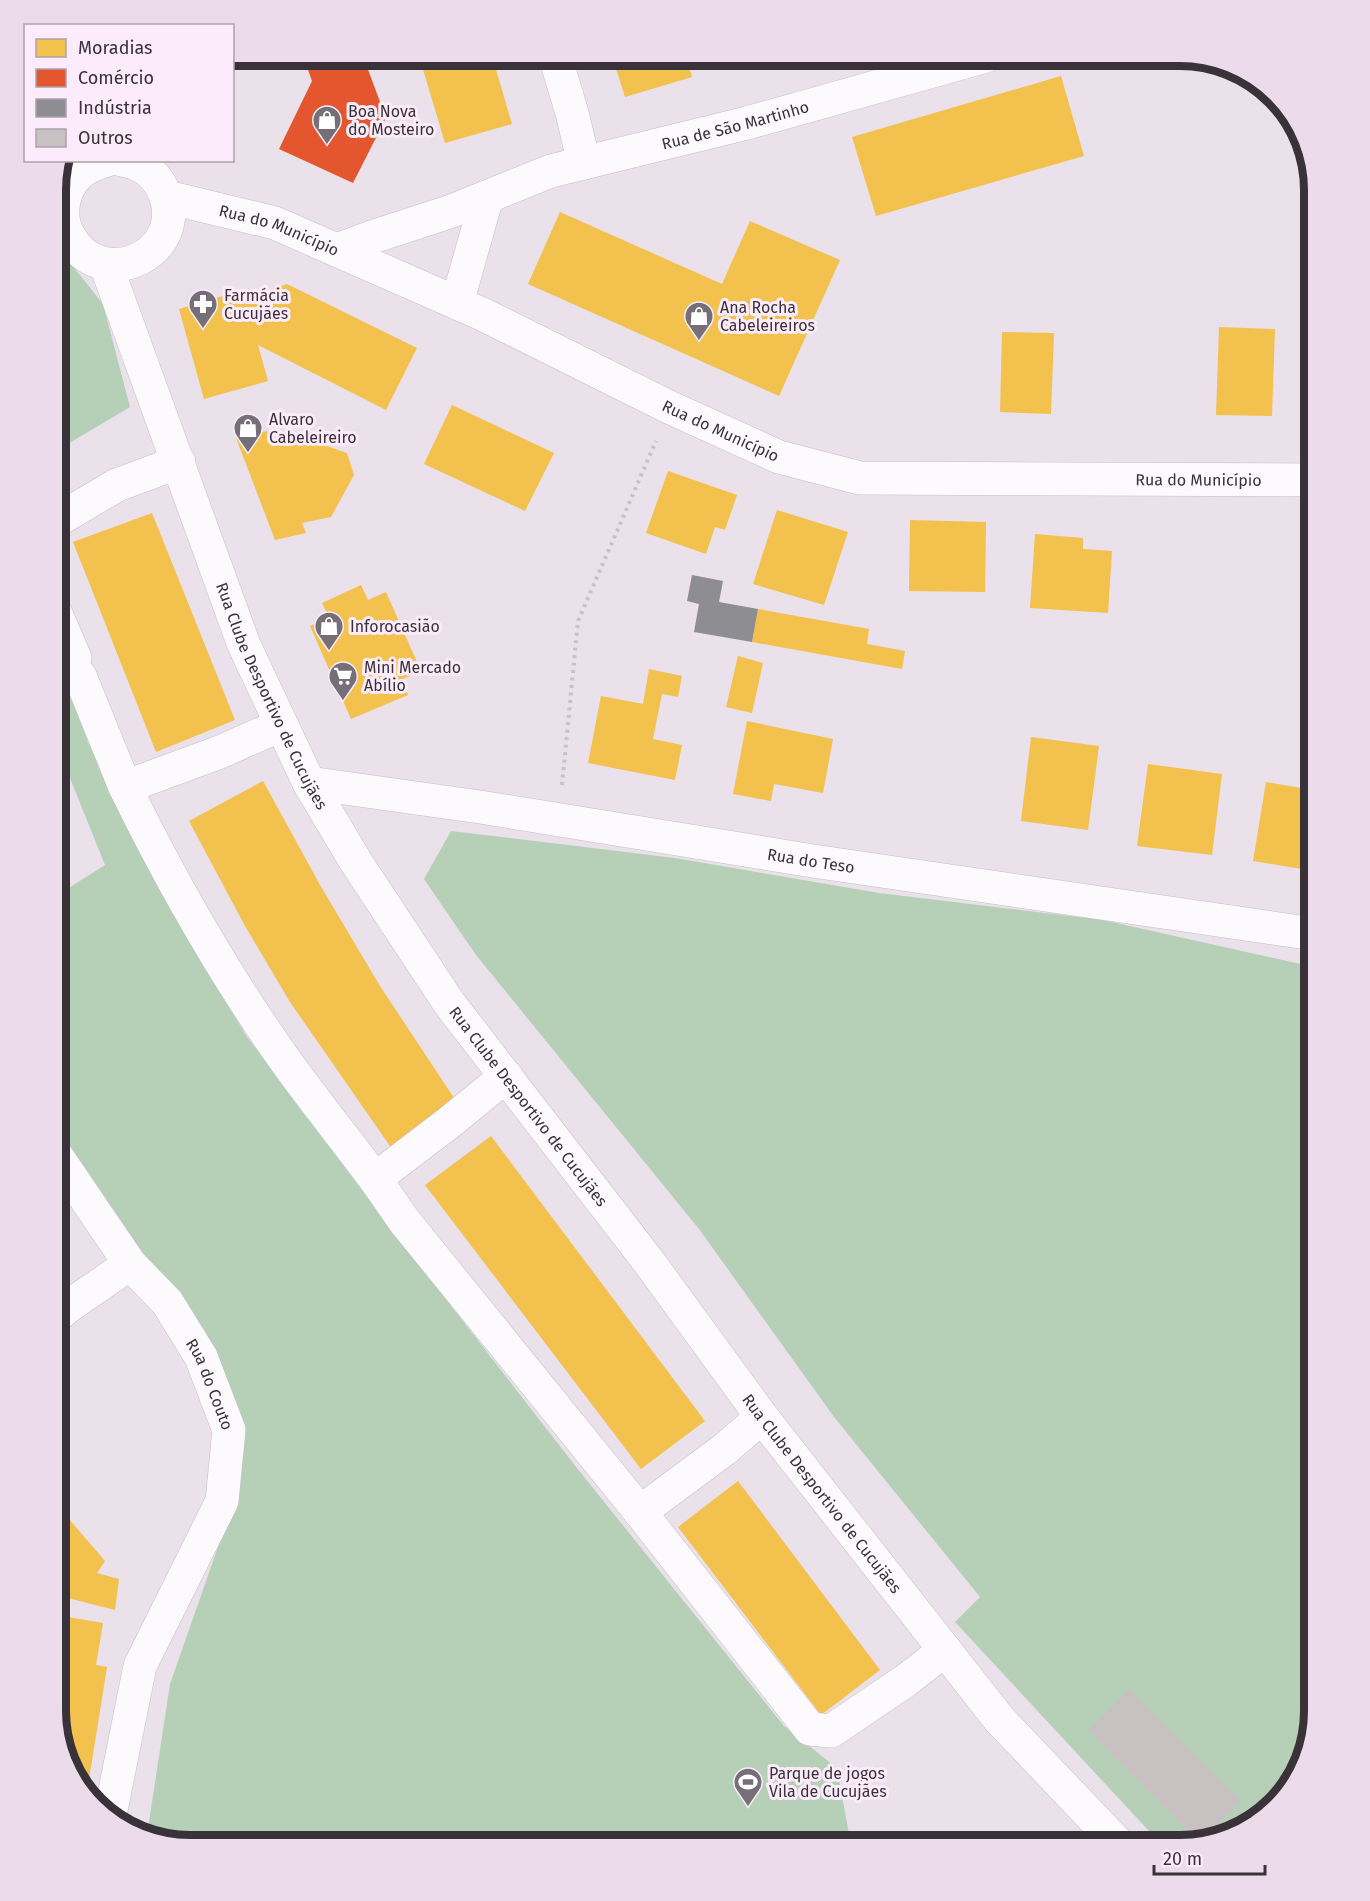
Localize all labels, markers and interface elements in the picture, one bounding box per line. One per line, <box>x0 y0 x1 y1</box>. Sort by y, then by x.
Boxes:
legend <box>24 24 234 162</box>
text: Moradias <box>78 37 152 59</box>
text: Comércio <box>78 67 154 89</box>
text: Indústria <box>78 97 152 119</box>
street label: Rua de São Martinho <box>660 97 811 154</box>
place label: Boa Nova do Mosteiro <box>348 102 434 139</box>
shop icon: Boa Nova do Mosteiro <box>311 104 343 146</box>
text: Outros <box>78 127 133 149</box>
street label: Rua do Município <box>217 201 342 260</box>
place label: Farmácia Cucujães <box>224 286 289 323</box>
pharmacy icon: Farmácia Cucujães <box>187 288 219 330</box>
place label: Ana Rocha Cabeleireiros <box>720 298 815 335</box>
shop icon: Ana Rocha Cabeleireiros <box>683 300 715 342</box>
street label: Rua do Município <box>659 396 782 466</box>
place label: Alvaro Cabeleireiro <box>269 410 357 447</box>
shop icon: Alvaro Cabeleireiro <box>232 412 264 454</box>
street label: Rua do Município <box>1135 470 1262 490</box>
street label: Rua Clube Desportivo de Cucujães <box>212 580 332 813</box>
shop icon: Inforocasião <box>313 610 345 652</box>
place label: Inforocasião <box>350 617 440 636</box>
place label: Mini Mercado Abílio <box>364 658 461 695</box>
supermarket icon: Mini Mercado Abílio <box>327 660 359 702</box>
street label: Rua do Teso <box>766 845 856 877</box>
street label: Rua Clube Desportivo de Cucujães <box>445 1003 611 1210</box>
street label: Rua do Couto <box>182 1335 237 1433</box>
street label: Rua Clube Desportivo de Cucujães <box>738 1390 906 1597</box>
place label: Parque de jogos Vila de Cucujães <box>769 1764 887 1801</box>
sports icon: Parque de jogos Vila de Cucujães <box>732 1766 764 1808</box>
scale bar <box>1154 1838 1265 1876</box>
text: 20 m <box>1163 1848 1202 1870</box>

